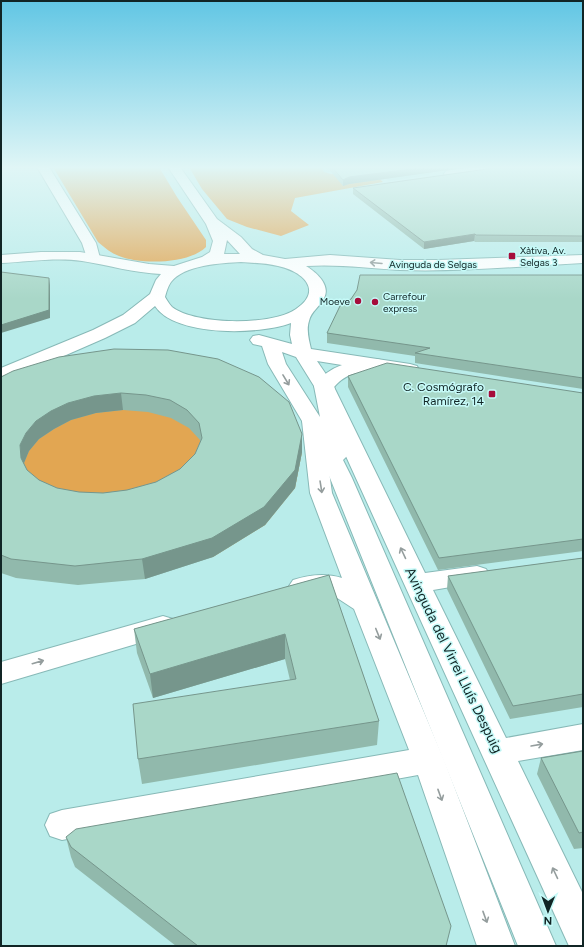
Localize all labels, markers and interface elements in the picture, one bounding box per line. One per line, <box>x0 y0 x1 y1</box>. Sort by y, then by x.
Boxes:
place label: Xàtiva, Av. Selgas 3 <box>520 244 566 269</box>
marker: Xàtiva, Av. Selgas 3 <box>507 251 517 261</box>
street label: Avinguda de Selgas <box>389 258 477 271</box>
one-way arrow <box>370 260 383 267</box>
place label: Carrefour express <box>383 290 427 315</box>
place label: Moeve <box>320 295 351 308</box>
marker: Moeve <box>353 296 363 306</box>
marker: Carrefour express <box>370 297 380 307</box>
one-way arrow <box>282 374 290 386</box>
place label: C. Cosmógrafo Ramírez, 14 <box>403 380 485 408</box>
marker: C. Cosmógrafo Ramírez, 14 <box>487 389 497 399</box>
one-way arrow <box>317 480 325 493</box>
one-way arrow <box>399 548 406 560</box>
street label: Avinguda del Virrei Lluís Despuig <box>401 565 506 756</box>
one-way arrow <box>375 628 383 640</box>
one-way arrow <box>32 658 45 665</box>
one-way arrow <box>530 741 543 749</box>
one-way arrow <box>437 788 445 800</box>
one-way arrow <box>551 867 558 879</box>
north arrow <box>528 891 568 931</box>
one-way arrow <box>482 910 490 922</box>
text: N <box>543 914 552 927</box>

